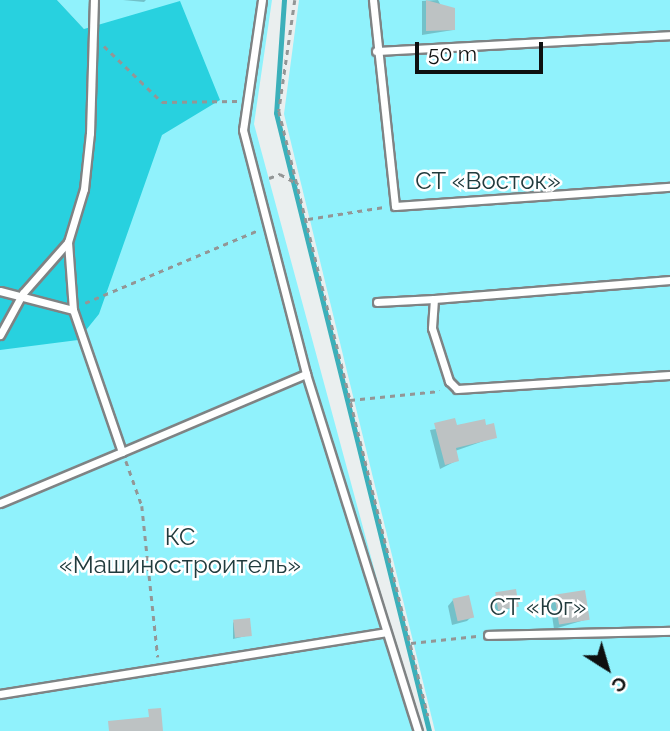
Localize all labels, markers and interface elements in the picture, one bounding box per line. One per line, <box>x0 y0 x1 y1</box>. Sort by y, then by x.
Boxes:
scale bar <box>418 28 546 72</box>
text: 50 m <box>428 41 477 66</box>
park label: СТ «Восток» <box>415 167 561 195</box>
park label: КС «Машиностроитель» <box>59 523 301 579</box>
park label: СТ «Юг» <box>489 593 587 621</box>
north arrow <box>572 633 642 703</box>
text: С <box>608 672 631 697</box>

